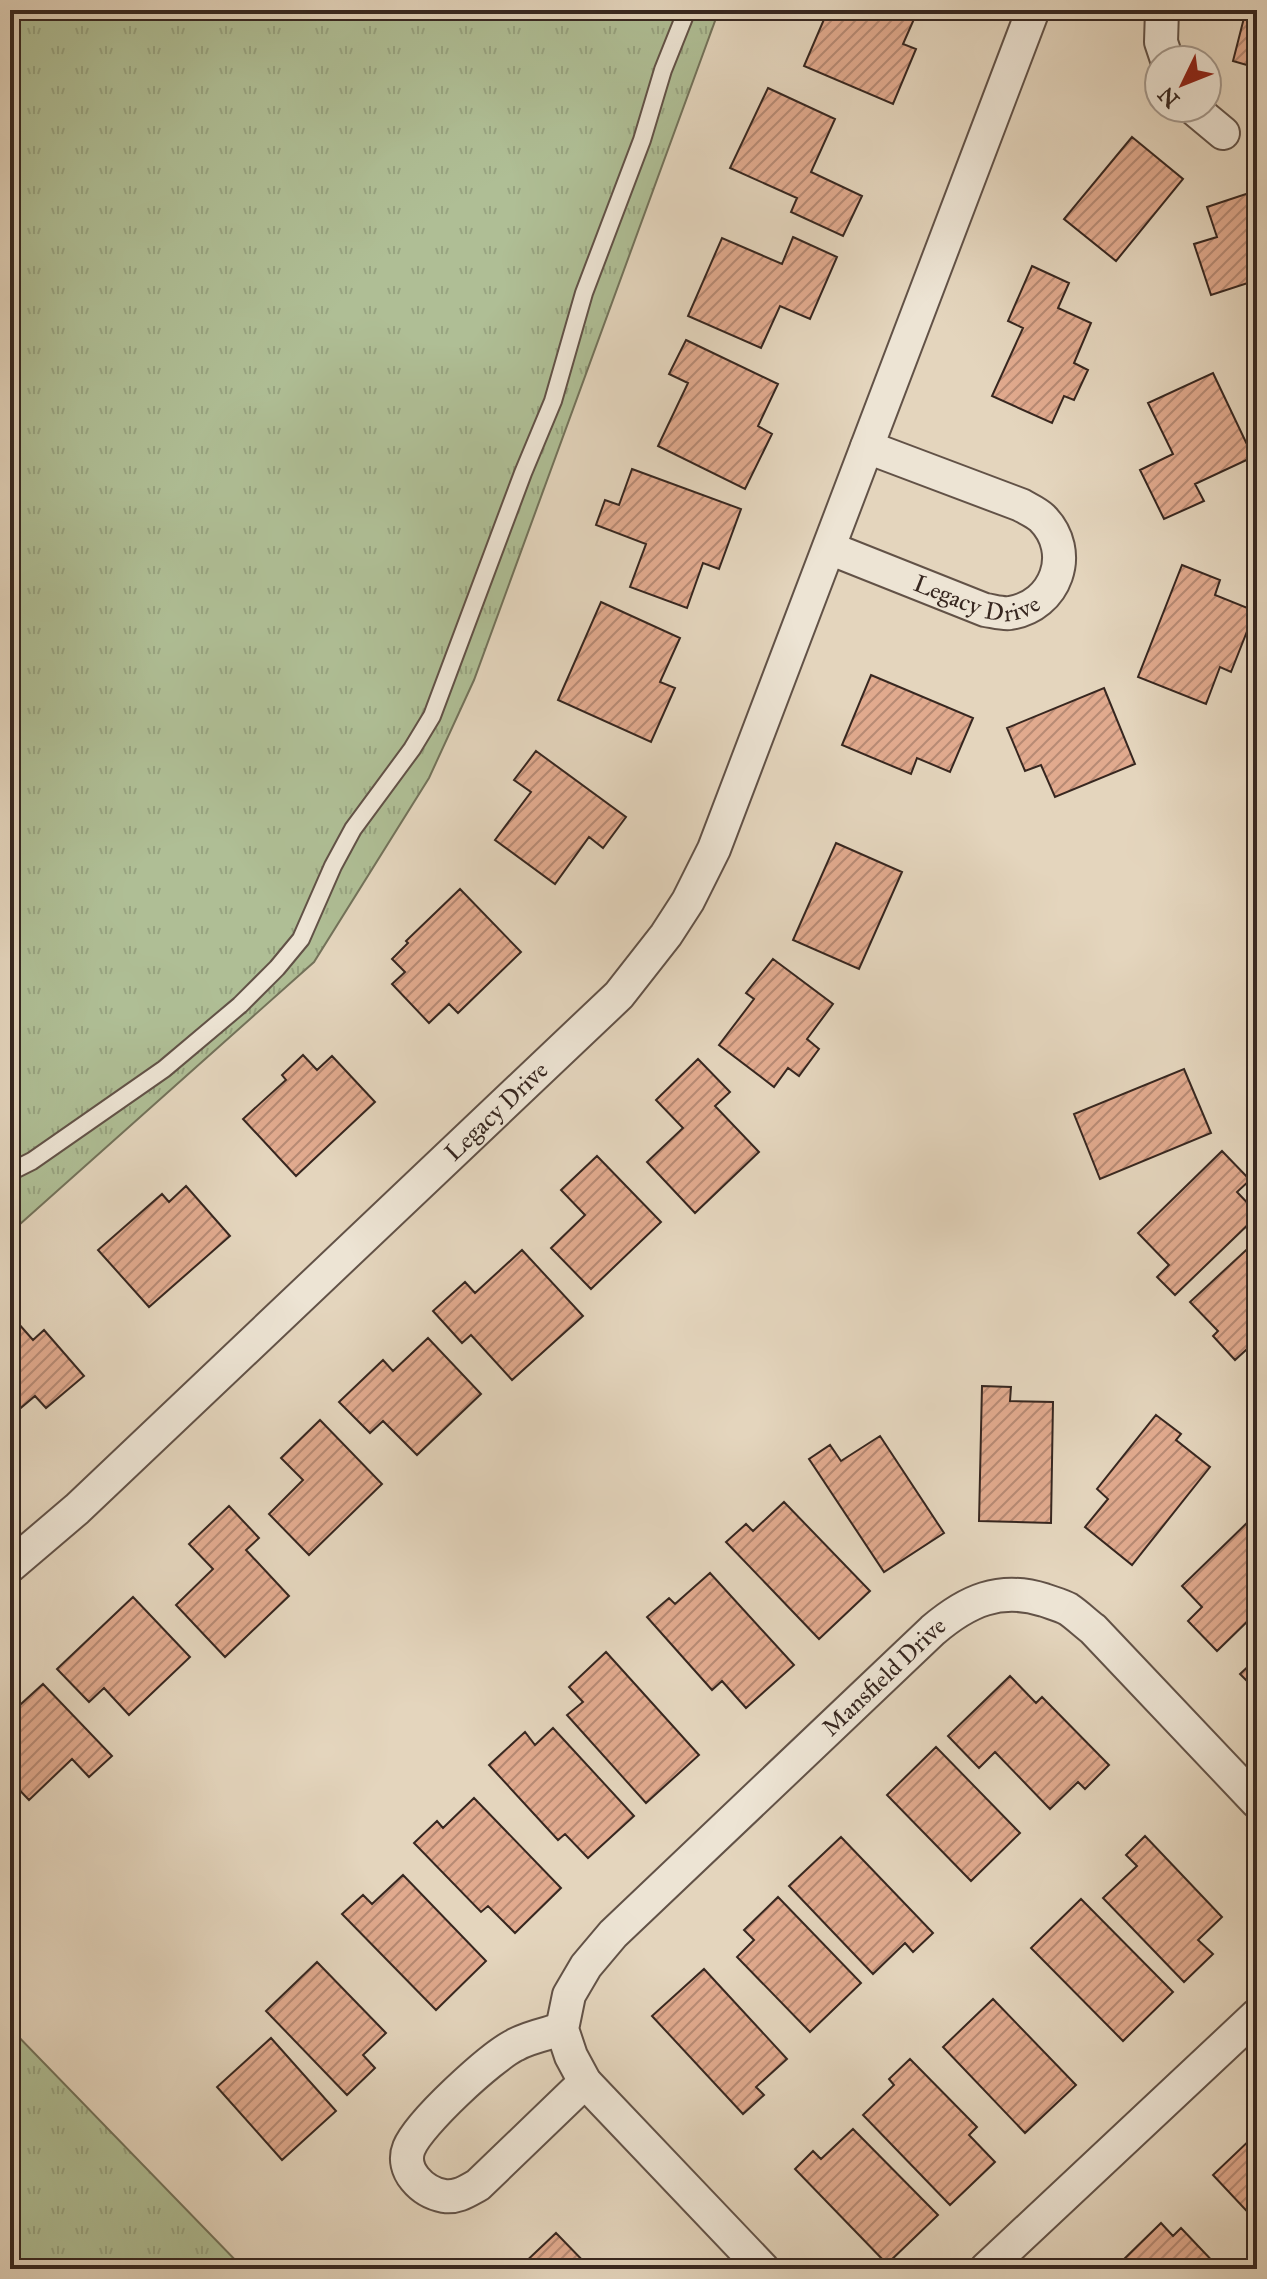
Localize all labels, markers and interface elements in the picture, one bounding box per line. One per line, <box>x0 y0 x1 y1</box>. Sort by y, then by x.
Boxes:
north arrow <box>1143 44 1223 124</box>
text: N <box>1152 81 1185 113</box>
street label: Legacy Drive <box>909 568 1046 628</box>
street label: Legacy Drive <box>439 1055 554 1167</box>
street label: Mansfield Drive <box>816 1611 952 1743</box>

